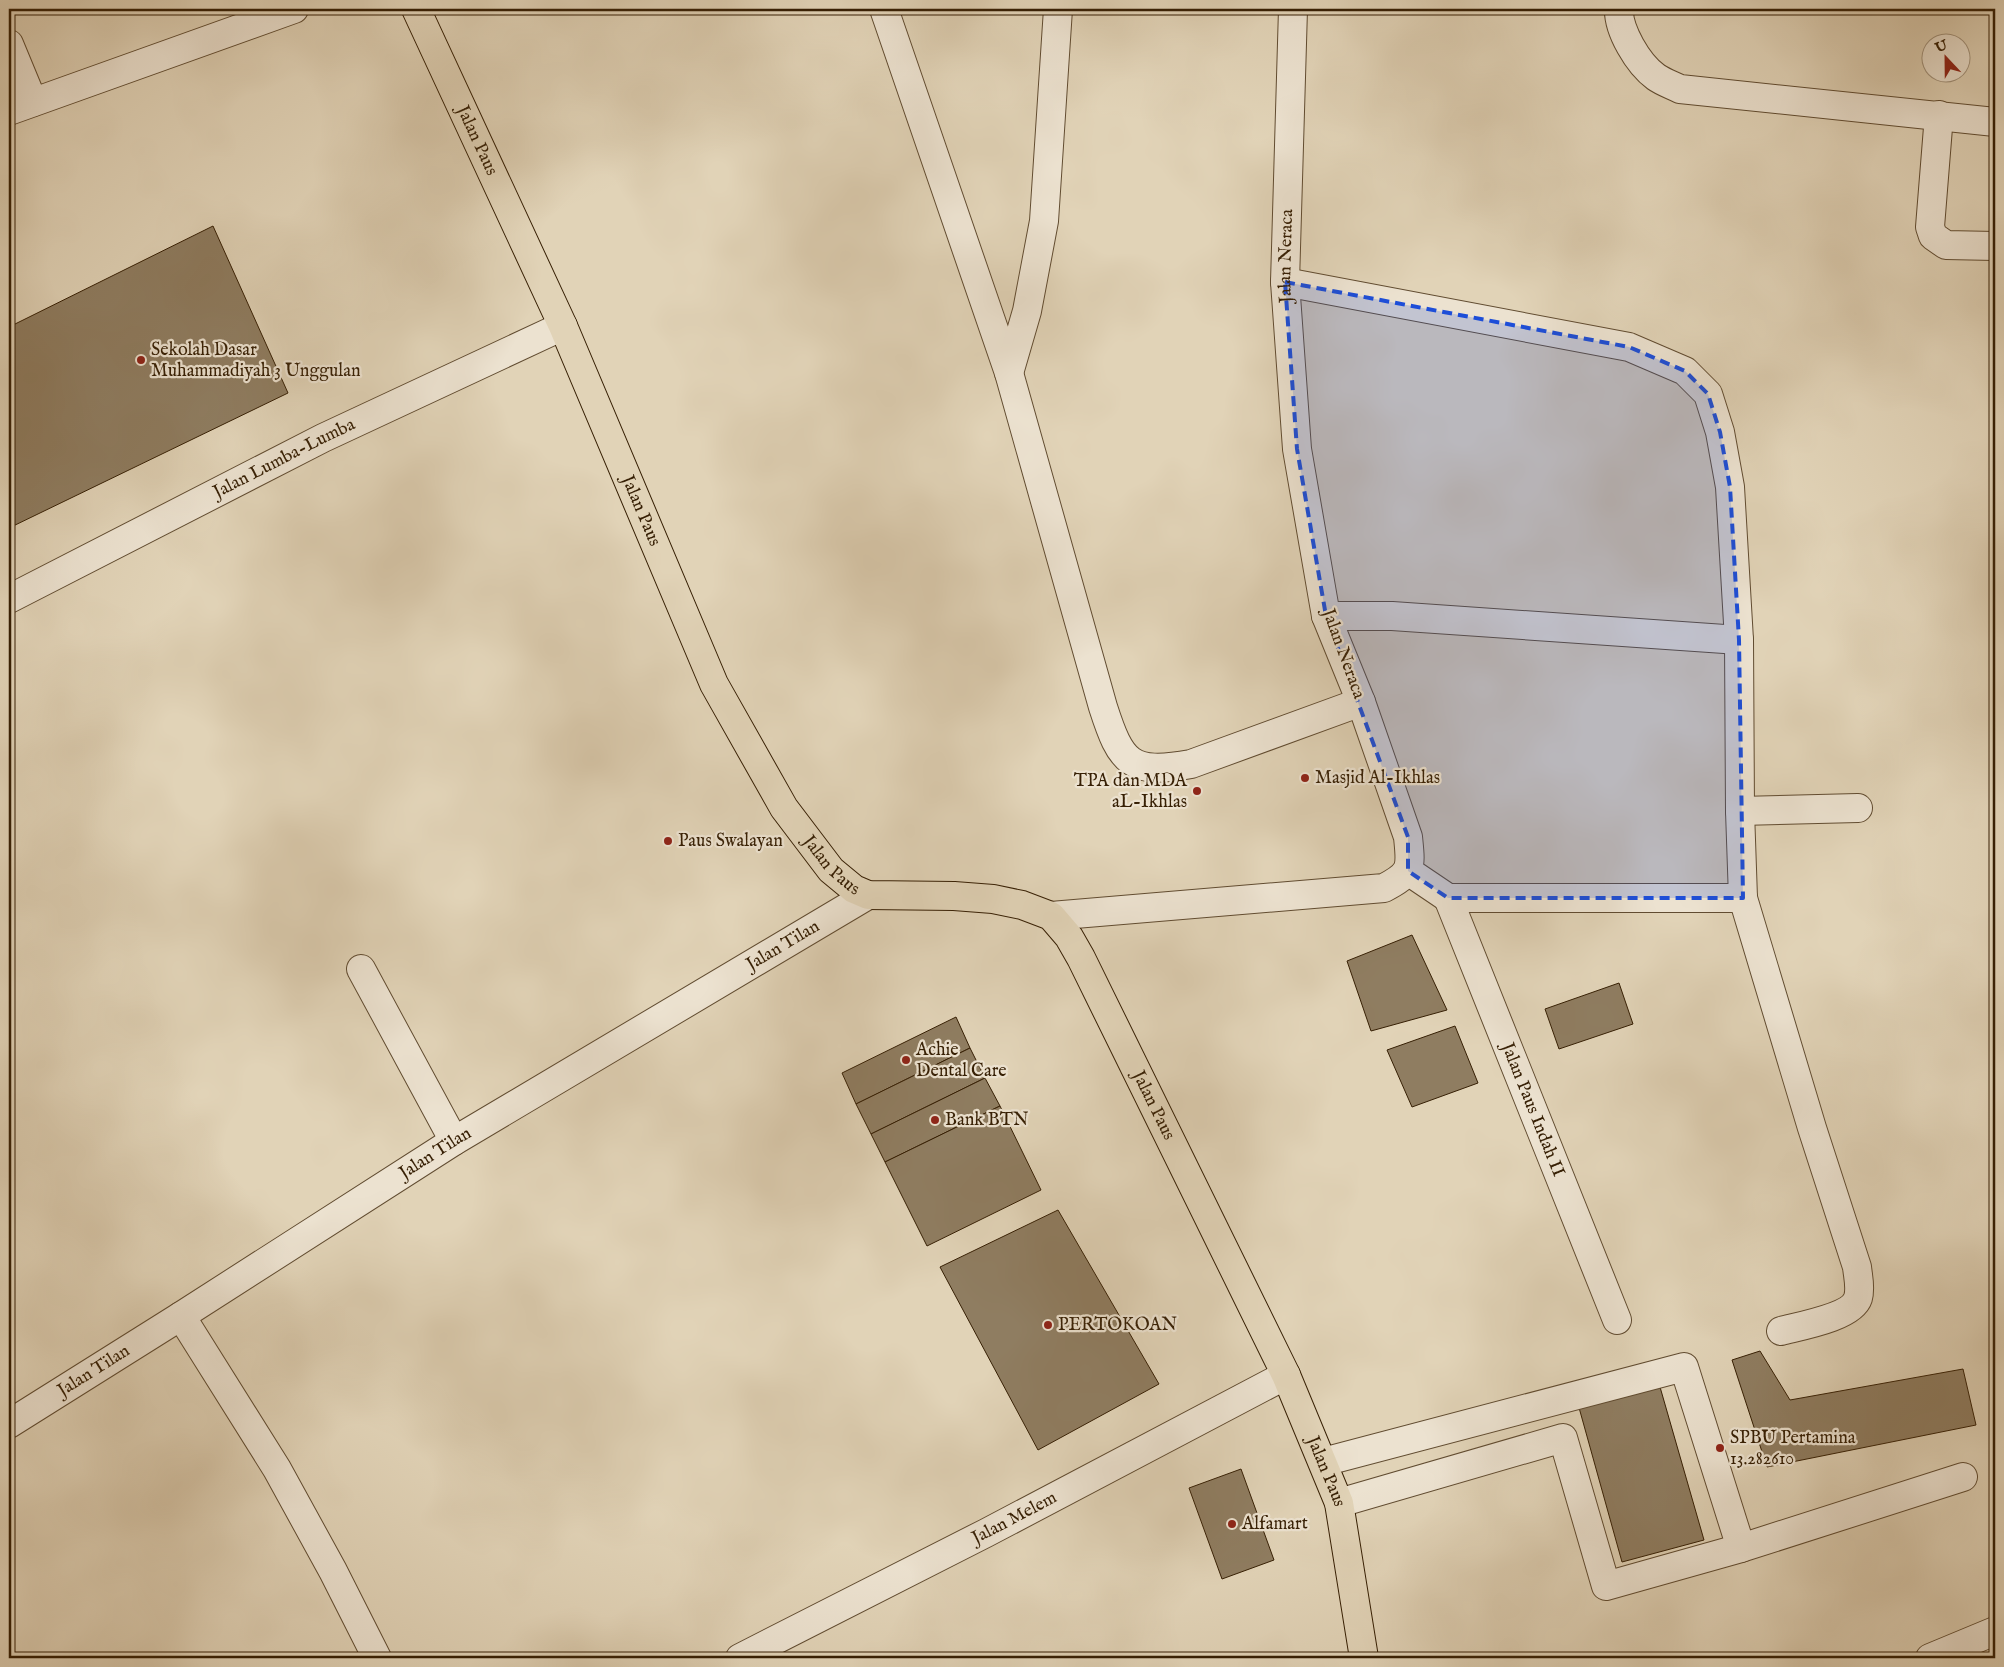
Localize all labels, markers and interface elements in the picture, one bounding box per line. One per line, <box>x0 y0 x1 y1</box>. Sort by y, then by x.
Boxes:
north arrow <box>1922 32 1972 82</box>
text: U <box>1932 36 1951 58</box>
street label: Jalan Paus <box>450 100 503 179</box>
street label: Jalan Neraca <box>1273 208 1299 306</box>
place label: Sekolah Dasar Muhammadiyah 3 Unggulan <box>151 339 361 383</box>
marker: Sekolah Dasar Muhammadiyah 3 Unggulan <box>135 354 147 366</box>
street label: Jalan Lumba-Lumba <box>208 413 359 505</box>
street label: Jalan Paus <box>615 470 666 550</box>
street label: Jalan Neraca <box>1315 604 1370 702</box>
place label: Masjid Al-Ikhlas <box>1315 767 1440 790</box>
place label: TPA dan MDA aL-Ikhlas <box>1074 770 1188 814</box>
marker: Masjid Al-Ikhlas <box>1299 772 1311 784</box>
marker: TPA dan MDA aL-Ikhlas <box>1191 785 1203 797</box>
street label: Jalan Paus <box>796 829 863 901</box>
place label: Paus Swalayan <box>678 830 783 853</box>
marker: Paus Swalayan <box>662 835 674 847</box>
street label: Jalan Tilan <box>740 915 824 977</box>
street label: Jalan Paus Indah II <box>1495 1037 1570 1180</box>
place label: Achie Dental Care <box>915 1039 1007 1083</box>
marker: Achie Dental Care <box>900 1054 912 1066</box>
street label: Jalan Paus <box>1126 1065 1180 1144</box>
place label: Bank BTN <box>945 1109 1029 1132</box>
marker: Bank BTN <box>929 1114 941 1126</box>
street label: Jalan Tilan <box>393 1122 476 1186</box>
place label: PERTOKOAN <box>1058 1314 1177 1337</box>
marker: PERTOKOAN <box>1042 1319 1054 1331</box>
street label: Jalan Tilan <box>52 1339 135 1403</box>
place label: SPBU Pertamina 13.282610 <box>1730 1427 1856 1471</box>
street label: Jalan Paus <box>1300 1431 1351 1508</box>
marker: SPBU Pertamina 13.282610 <box>1714 1442 1726 1454</box>
street label: Jalan Melem <box>966 1486 1061 1551</box>
place label: Alfamart <box>1241 1513 1308 1536</box>
marker: Alfamart <box>1226 1518 1238 1530</box>

